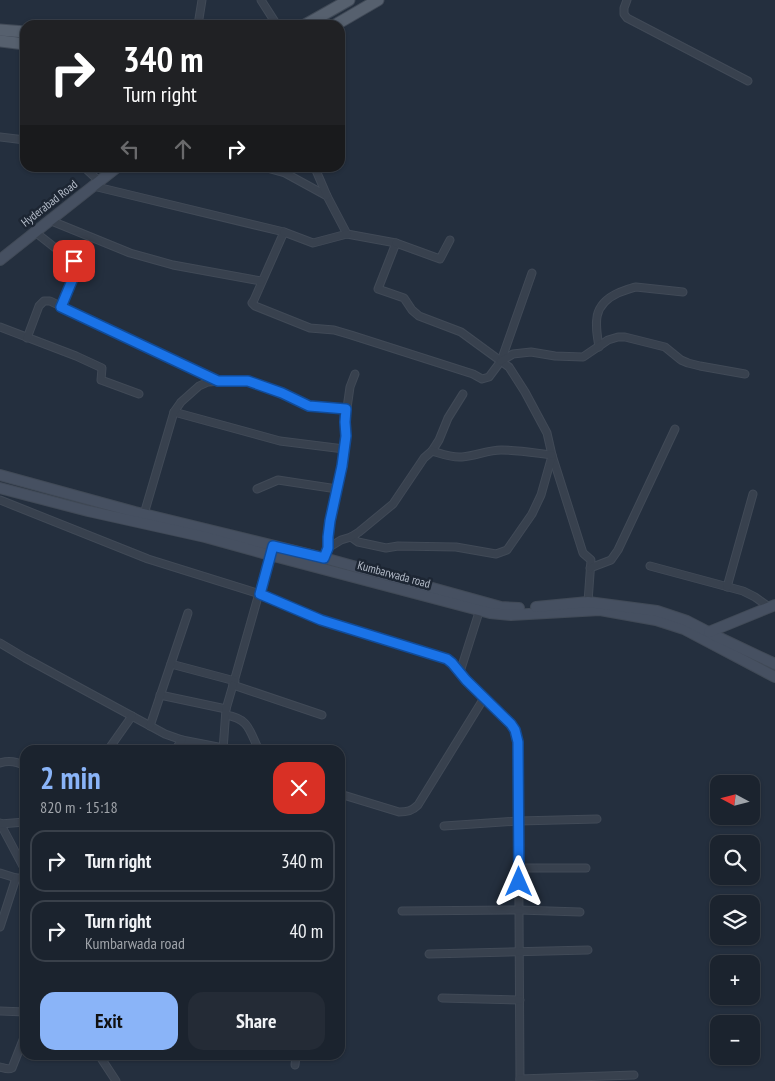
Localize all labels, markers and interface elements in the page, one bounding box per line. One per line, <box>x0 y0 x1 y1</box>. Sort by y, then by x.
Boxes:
text: 340 m <box>123 36 204 82</box>
icon: right <box>40 40 105 105</box>
text: Turn right <box>123 80 197 108</box>
icon: left <box>116 135 144 163</box>
icon: ahead <box>169 135 197 163</box>
icon: right <box>222 135 250 163</box>
street label: Hyderabad Road <box>18 176 80 230</box>
pin <box>53 240 95 282</box>
icon: arrive <box>60 247 88 275</box>
street label: Kumbarwada road <box>356 557 432 591</box>
text: 2 min <box>40 758 101 797</box>
button: close <box>273 762 325 814</box>
north arrow <box>710 775 760 825</box>
map controls <box>710 775 760 1065</box>
text: 820 m · 15:18 <box>40 797 118 817</box>
button: search <box>710 835 760 885</box>
icon: right <box>42 847 70 875</box>
text: Turn right <box>85 849 151 873</box>
text: 340 m <box>281 849 323 873</box>
position arrow <box>492 855 544 907</box>
button: layers <box>710 895 760 945</box>
text: Turn right <box>85 909 151 933</box>
icon: right <box>42 917 70 945</box>
text: 40 m <box>290 919 323 943</box>
text: Kumbarwada road <box>85 933 185 953</box>
button: + <box>710 955 760 1005</box>
button: Exit <box>40 992 178 1050</box>
button: Share <box>188 992 325 1050</box>
button: − <box>710 1015 760 1065</box>

